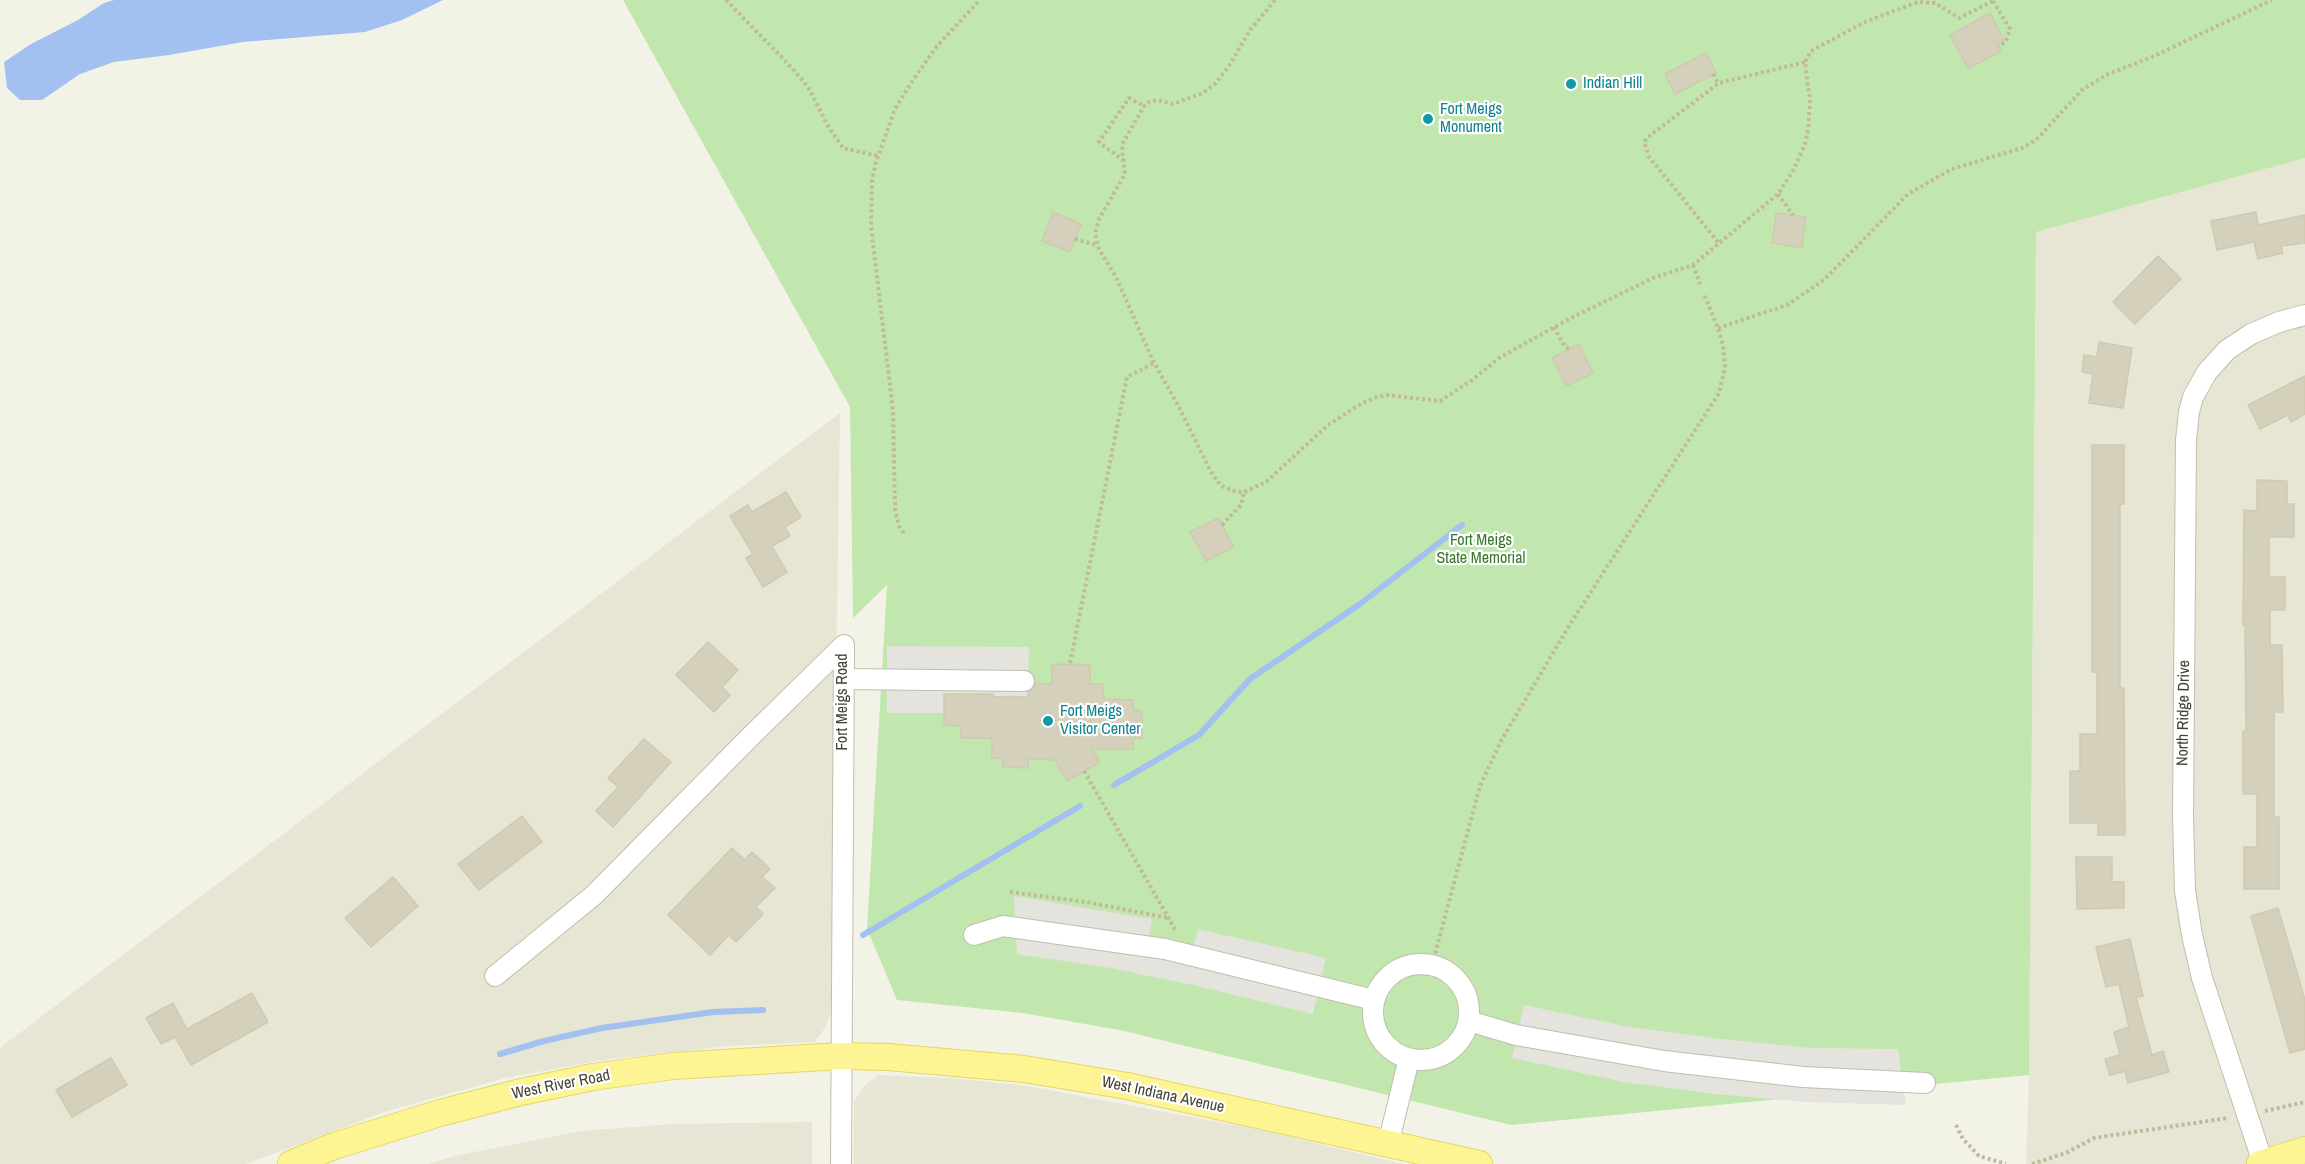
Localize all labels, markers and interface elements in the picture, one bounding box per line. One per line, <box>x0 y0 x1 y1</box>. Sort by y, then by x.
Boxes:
place label: Indian Hill <box>1583 74 1642 94</box>
marker: Indian Hill <box>1564 77 1578 91</box>
place label: Fort Meigs Monument <box>1440 100 1502 138</box>
marker: Fort Meigs Monument <box>1421 112 1435 126</box>
park label: Fort Meigs State Memorial <box>1437 531 1525 569</box>
street label: Fort Meigs Road <box>833 653 853 751</box>
street label: North Ridge Drive <box>2173 660 2195 766</box>
place label: Fort Meigs Visitor Center <box>1060 702 1141 740</box>
marker: Fort Meigs Visitor Center <box>1041 714 1055 728</box>
street label: West River Road <box>510 1066 612 1104</box>
street label: West Indiana Avenue <box>1100 1073 1226 1117</box>

